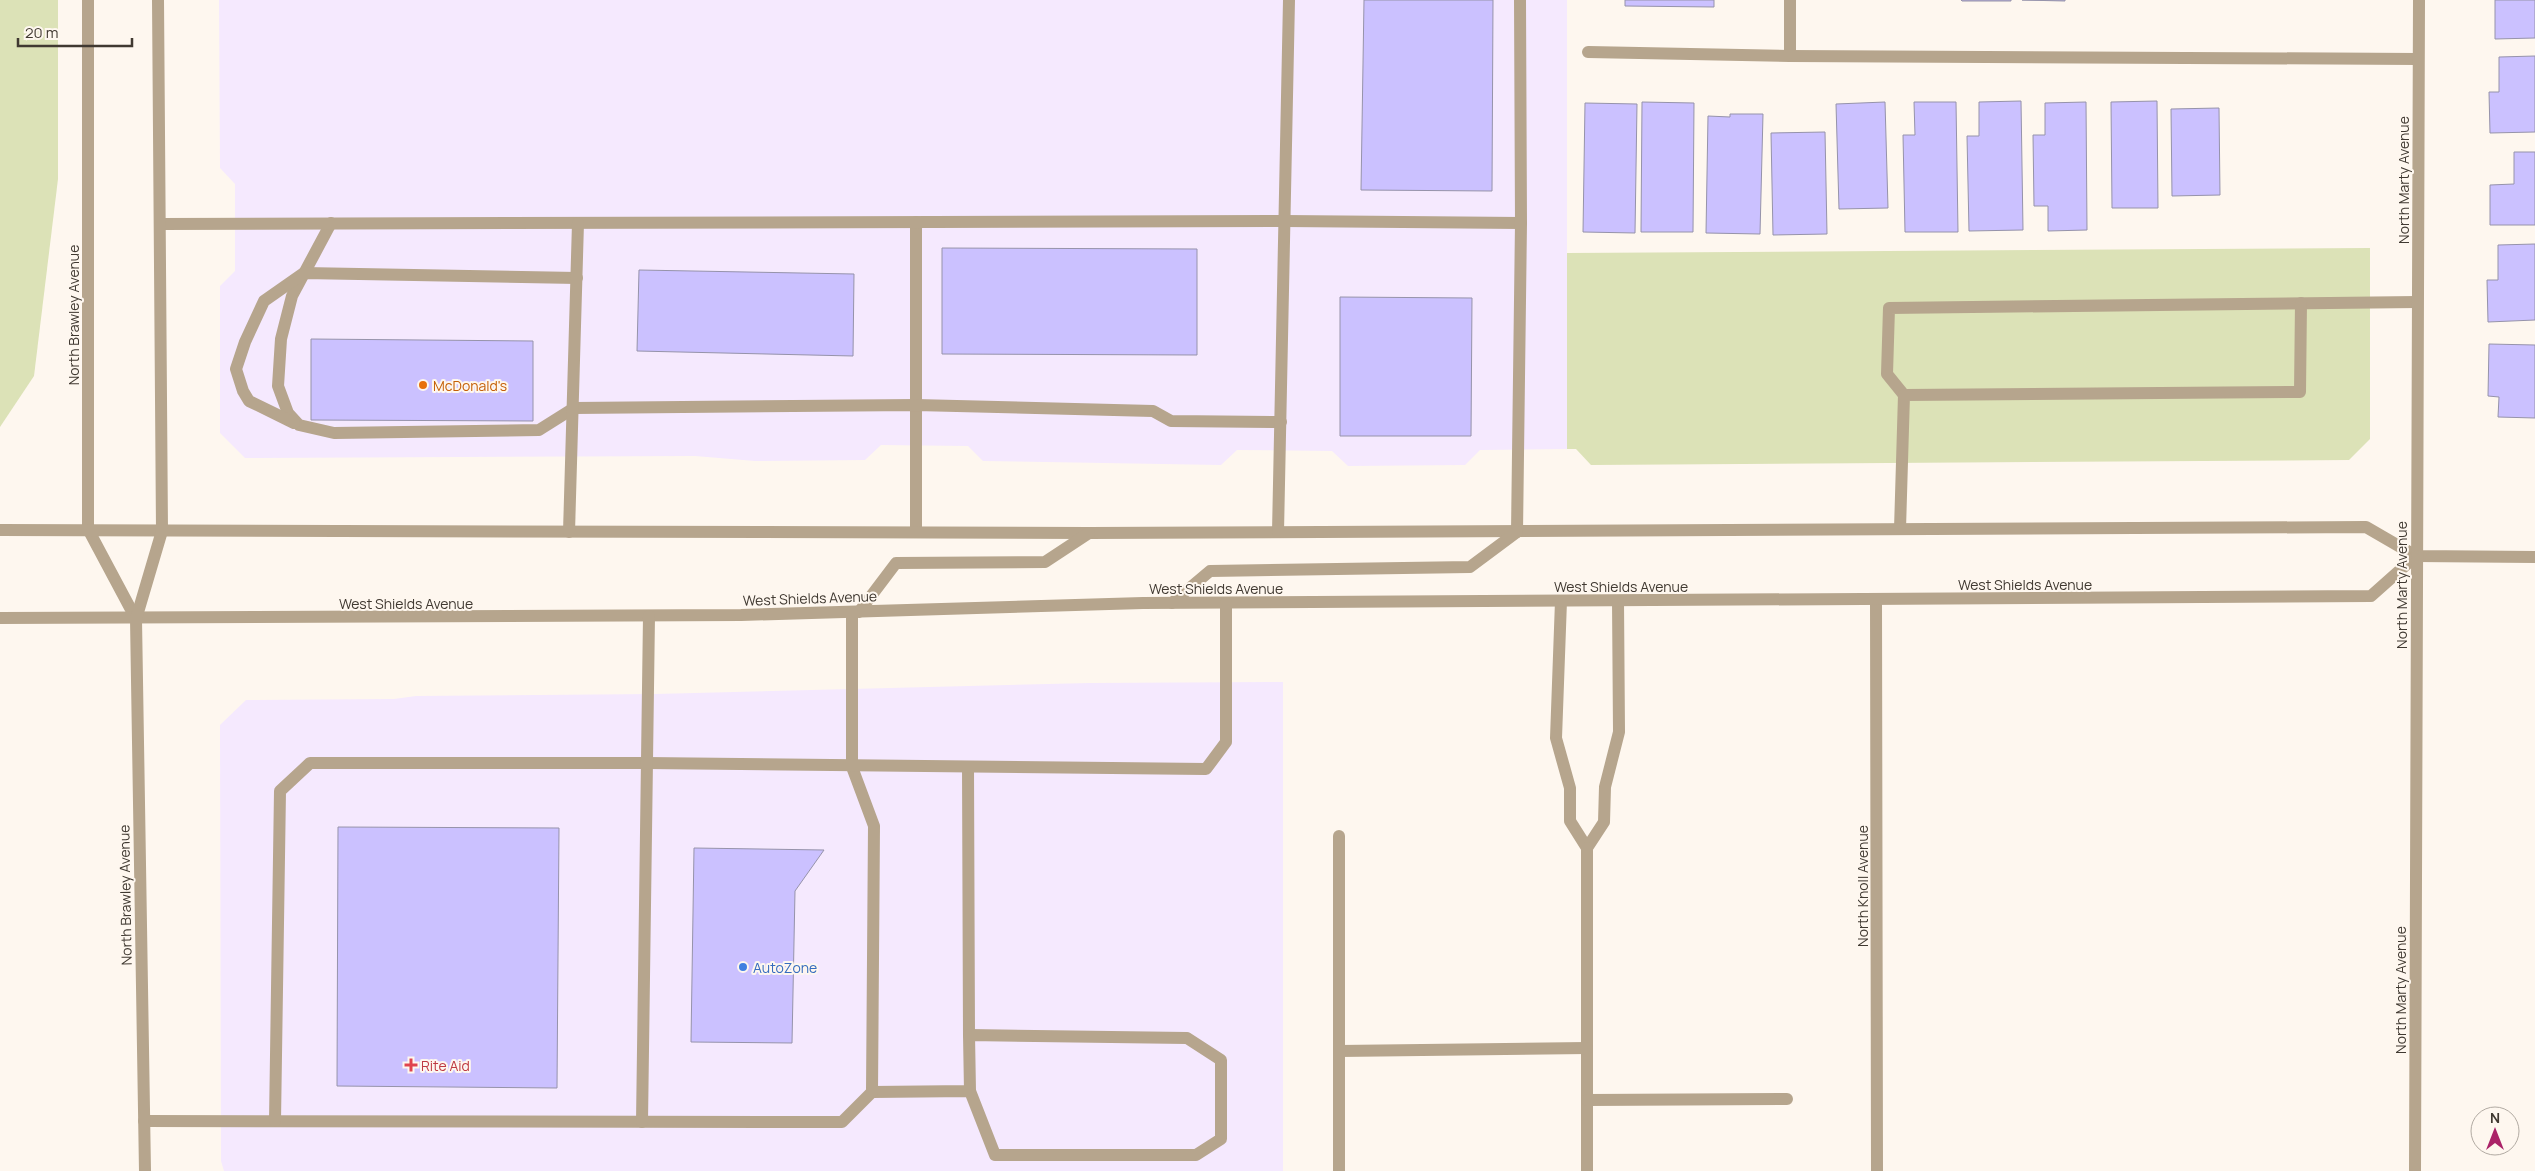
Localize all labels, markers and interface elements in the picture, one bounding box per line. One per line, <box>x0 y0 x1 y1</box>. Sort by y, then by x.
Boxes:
scale bar <box>18 15 131 47</box>
text: 20 m <box>25 22 58 43</box>
street label: North Marty Avenue <box>2394 116 2413 244</box>
street label: North Brawley Avenue <box>64 245 83 385</box>
place label: McDonald's <box>433 376 507 395</box>
marker: McDonald's <box>417 379 429 391</box>
street label: North Marty Avenue <box>2392 521 2411 649</box>
street label: West Shields Avenue <box>1958 575 2092 594</box>
street label: West Shields Avenue <box>1554 577 1688 596</box>
street label: West Shields Avenue <box>1149 579 1283 598</box>
street label: West Shields Avenue <box>743 586 877 610</box>
street label: West Shields Avenue <box>339 594 473 613</box>
street label: North Brawley Avenue <box>114 825 136 965</box>
street label: North Knoll Avenue <box>1853 825 1872 947</box>
street label: North Marty Avenue <box>2391 926 2410 1054</box>
place label: AutoZone <box>753 958 817 977</box>
marker: AutoZone <box>737 961 749 973</box>
place label: Rite Aid <box>421 1056 470 1075</box>
marker: Rite Aid <box>405 1059 417 1071</box>
north arrow <box>2470 1106 2520 1156</box>
text: N <box>2490 1108 2500 1127</box>

